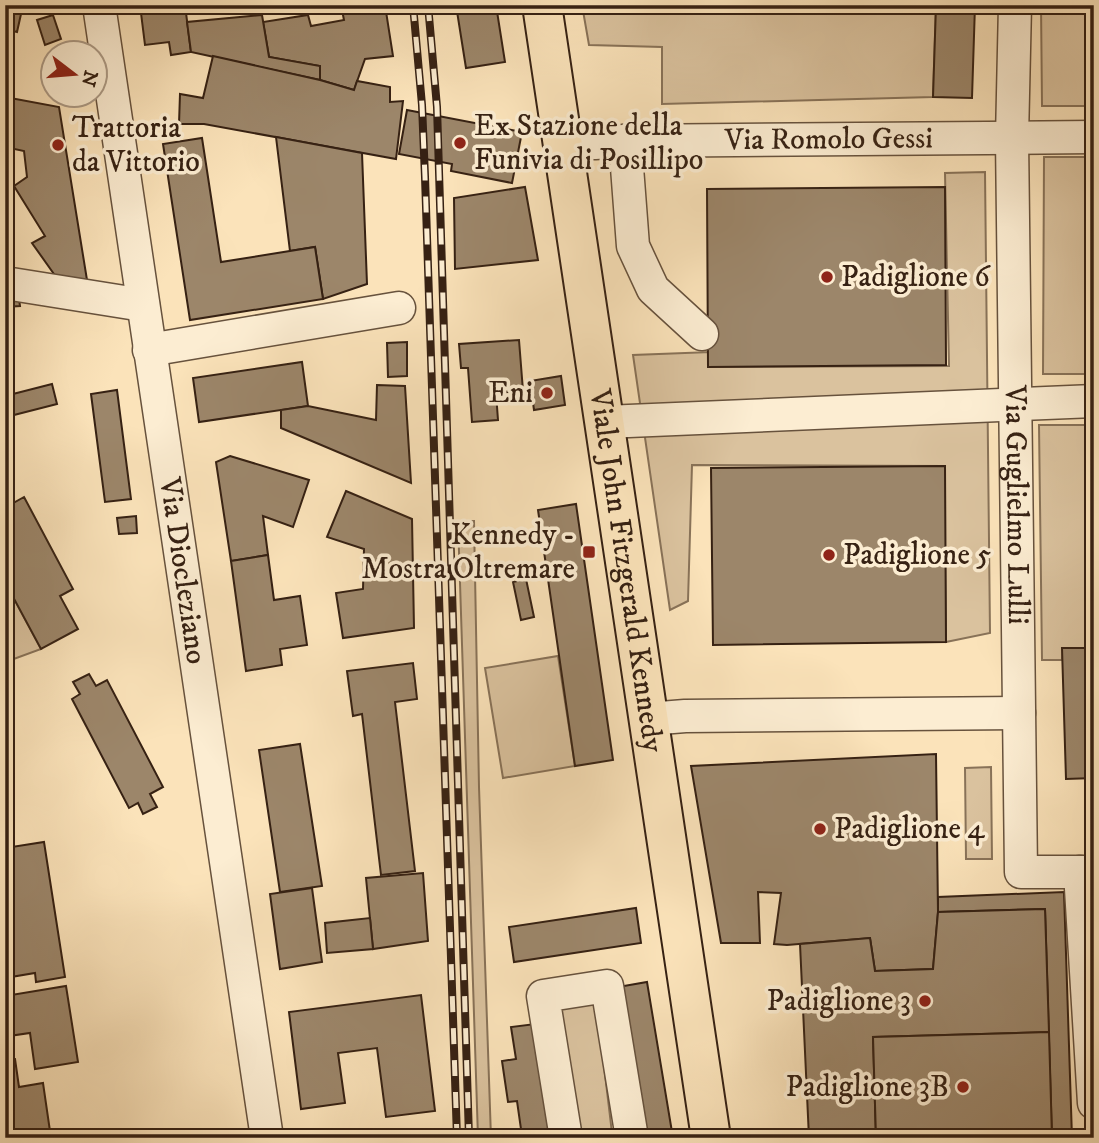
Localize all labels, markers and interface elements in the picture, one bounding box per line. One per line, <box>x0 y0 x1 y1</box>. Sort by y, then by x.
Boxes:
north arrow <box>38 38 108 108</box>
text: N <box>76 68 102 89</box>
place label: Ex Stazione della Funivia di Posillipo <box>474 108 703 179</box>
place label: Trattoria da Vittorio <box>72 110 200 181</box>
street label: Via Romolo Gessi <box>724 120 933 159</box>
marker: Ex Stazione della Funivia di Posillipo <box>452 135 468 151</box>
marker: Trattoria da Vittorio <box>50 137 66 153</box>
place label: Padiglione 6 <box>841 259 991 296</box>
marker: Padiglione 6 <box>819 269 835 285</box>
place label: Eni <box>488 375 533 412</box>
street label: Via Guglielmo Lulli <box>997 384 1036 625</box>
marker: Eni <box>539 385 555 401</box>
street label: Viale John Fitzgerald Kennedy <box>581 386 672 756</box>
street label: Via Diocleziano <box>151 474 215 667</box>
place label: Kennedy - Mostra Oltremare <box>361 517 575 588</box>
place label: Padiglione 5 <box>843 537 991 574</box>
marker: Kennedy - Mostra Oltremare <box>581 544 597 560</box>
marker: Padiglione 5 <box>821 547 837 563</box>
place label: Padiglione 4 <box>834 811 985 848</box>
marker: Padiglione 4 <box>812 821 828 837</box>
place label: Padiglione 3 <box>767 983 911 1020</box>
marker: Padiglione 3 <box>917 993 933 1009</box>
place label: Padiglione 3B <box>786 1069 949 1106</box>
marker: Padiglione 3B <box>955 1079 971 1095</box>

